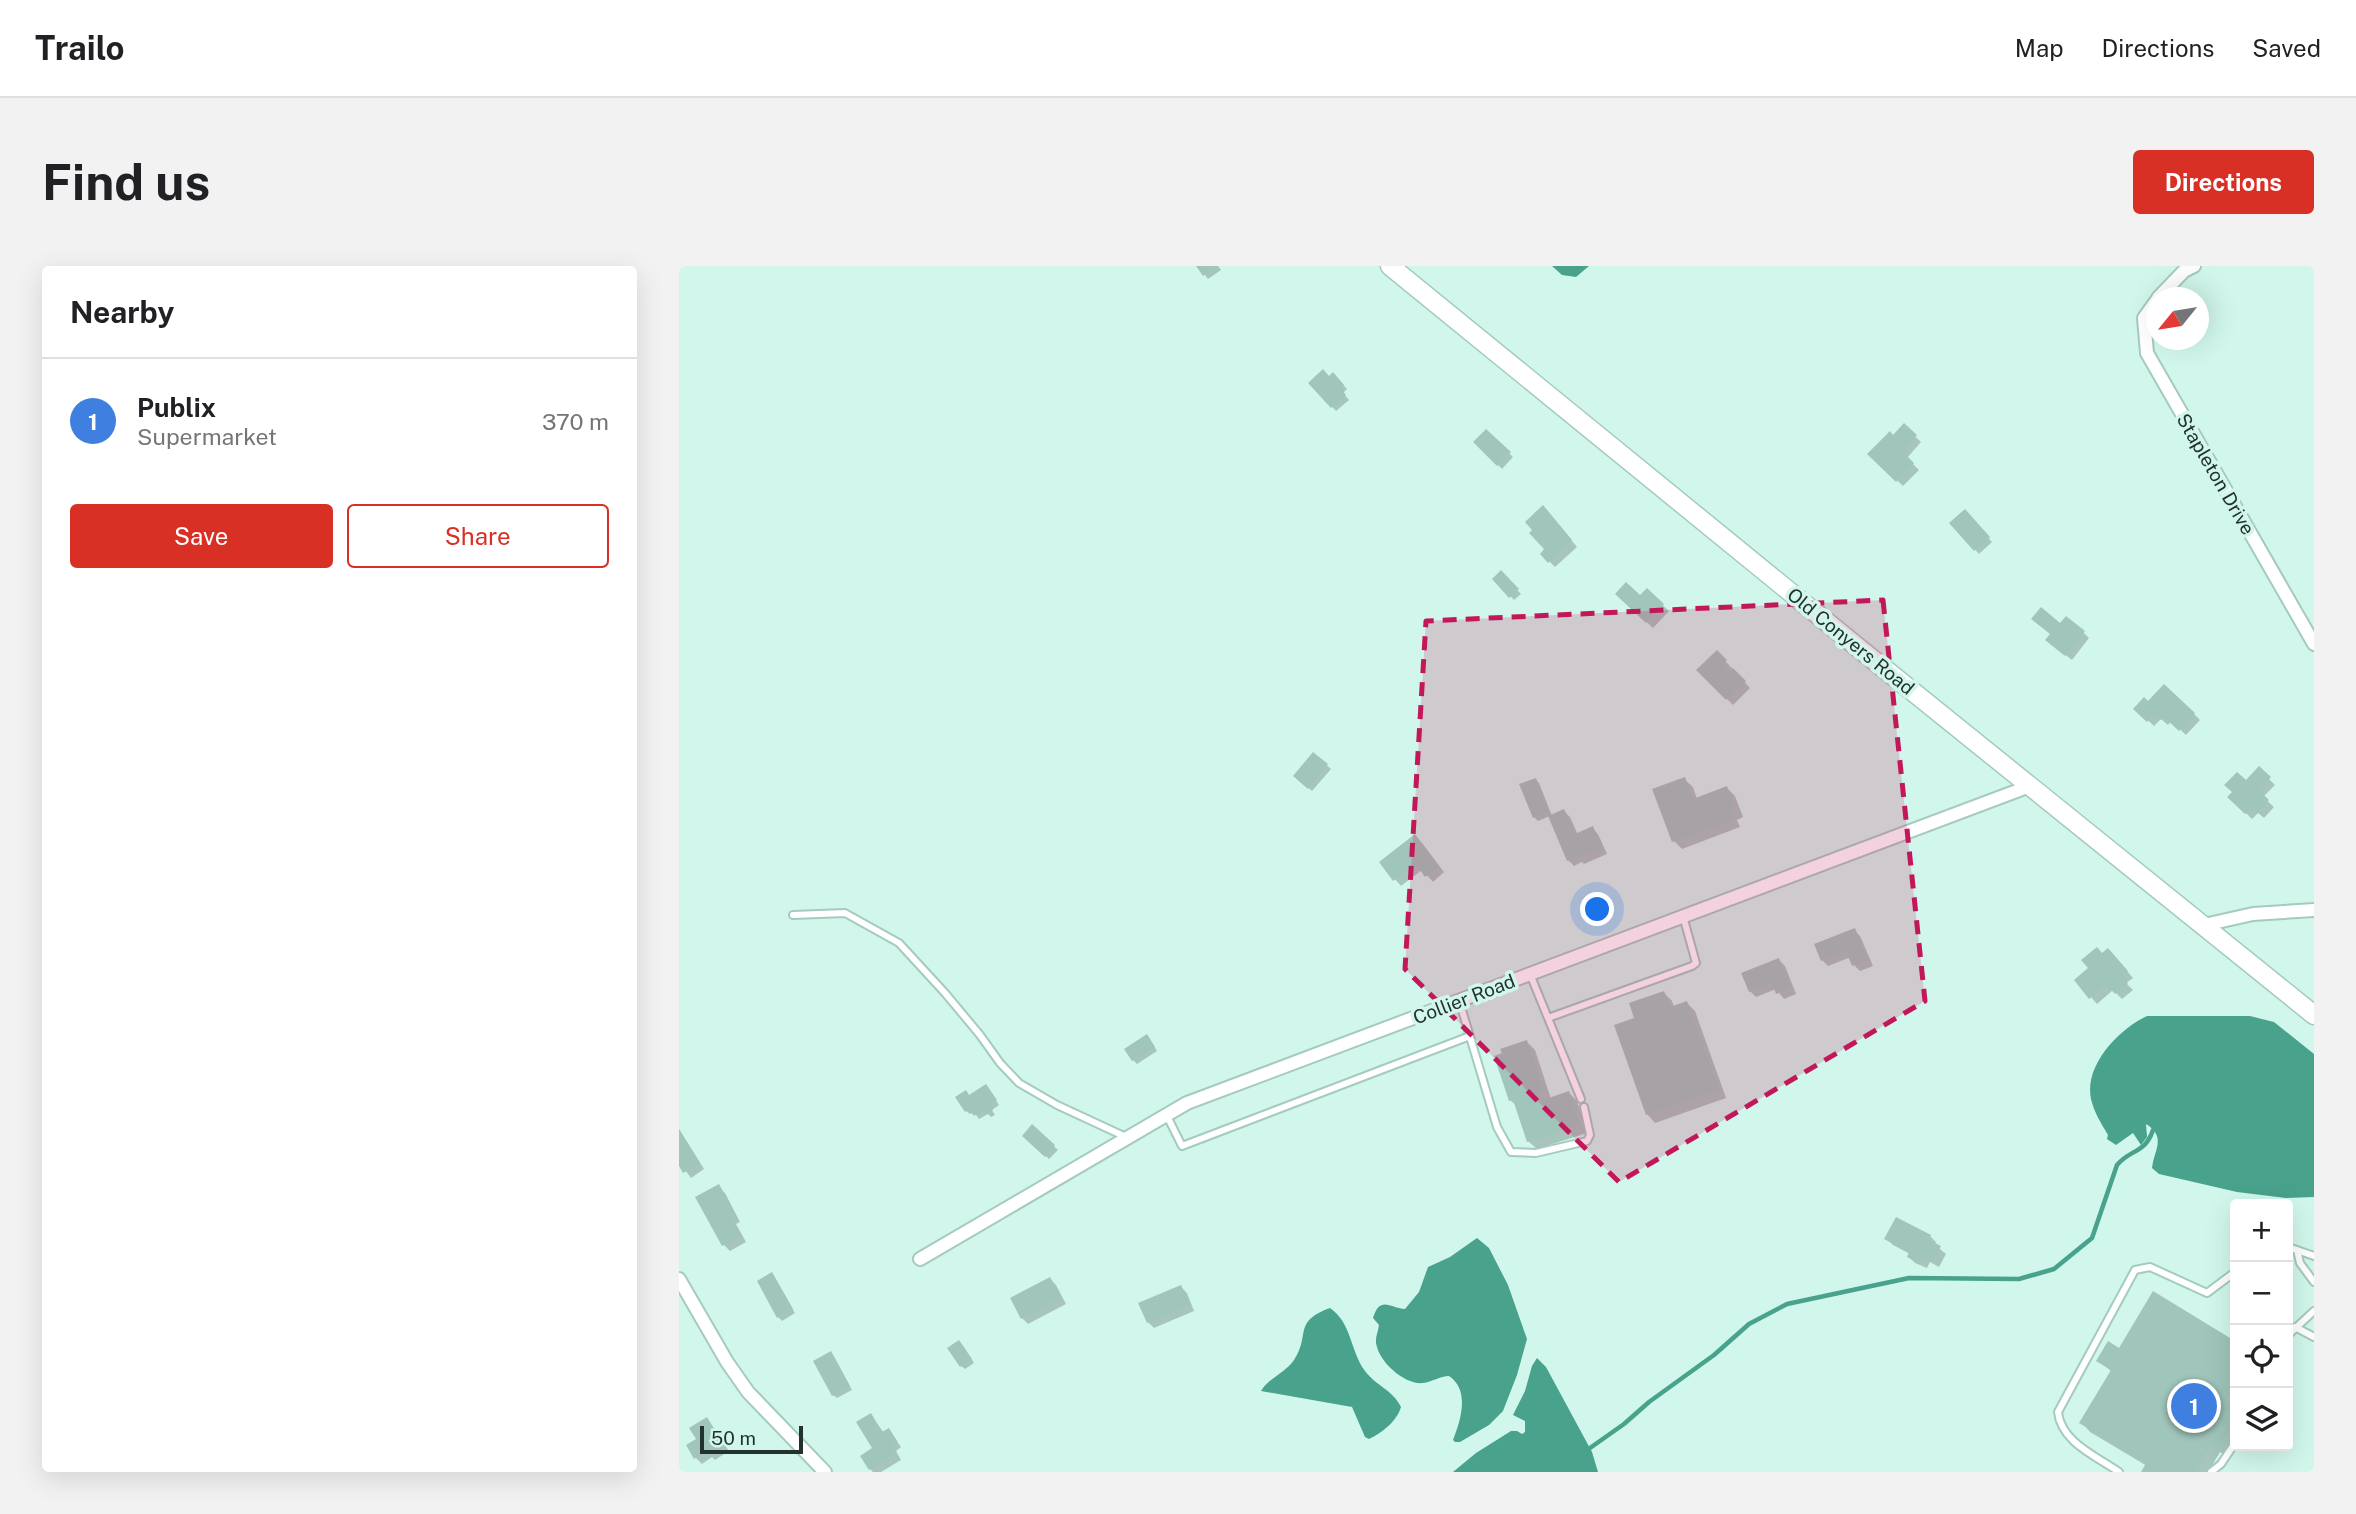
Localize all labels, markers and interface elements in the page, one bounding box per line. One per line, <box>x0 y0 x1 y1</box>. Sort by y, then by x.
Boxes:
text: Trailo <box>35 29 125 67</box>
text: Map <box>2015 34 2064 62</box>
text: Directions <box>2102 34 2214 62</box>
text: Saved <box>2252 34 2321 62</box>
button: Directions <box>2133 150 2314 214</box>
text: Find us <box>42 153 210 211</box>
north arrow <box>2146 287 2209 350</box>
text: Nearby <box>70 294 174 330</box>
text: Publix <box>137 392 216 423</box>
text: 1 <box>88 408 98 435</box>
text: 370 m <box>542 408 609 435</box>
street label: Stapleton Drive <box>2172 410 2260 538</box>
text: Supermarket <box>137 423 277 450</box>
button: Save <box>70 504 333 568</box>
button: Share <box>347 504 609 568</box>
street label: Old Conyers Road <box>1783 583 1919 699</box>
your location <box>1580 892 1614 926</box>
street label: Collier Road <box>1410 969 1518 1029</box>
map controls <box>2230 1199 2293 1451</box>
button: + <box>2230 1199 2293 1262</box>
button: − <box>2230 1262 2293 1325</box>
button: locate <box>2230 1325 2293 1388</box>
pin: 1 <box>2171 1380 2217 1432</box>
button: layers <box>2230 1388 2293 1451</box>
scale bar <box>700 1423 803 1455</box>
text: 50 m <box>711 1427 756 1449</box>

